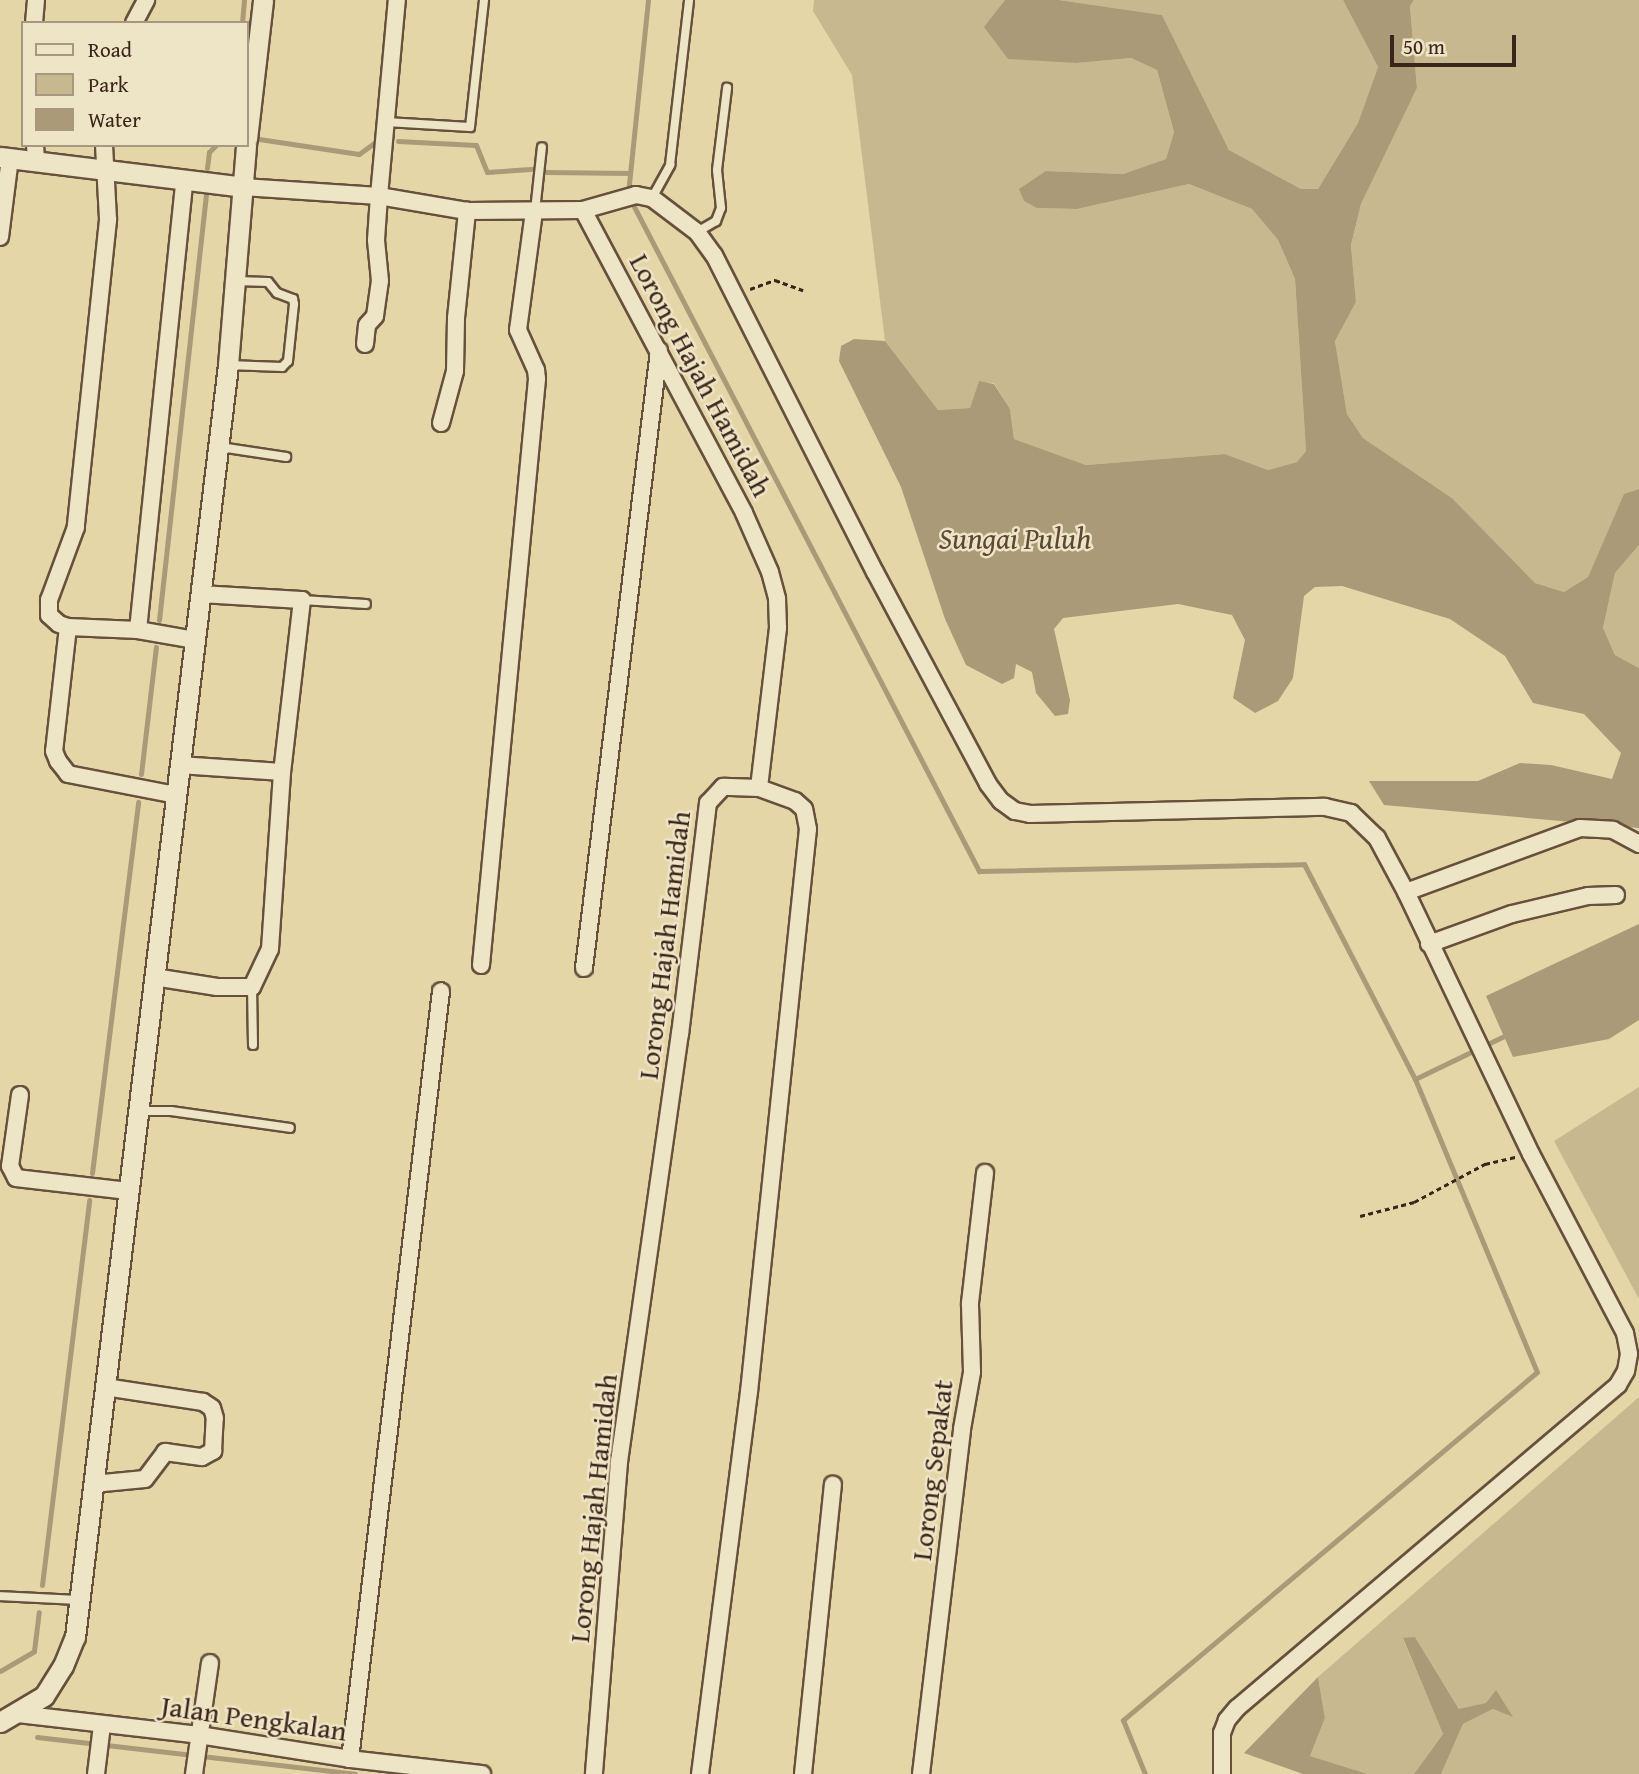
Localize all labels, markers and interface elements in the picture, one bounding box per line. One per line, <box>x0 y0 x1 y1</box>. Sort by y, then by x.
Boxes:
legend <box>21 21 248 147</box>
scale bar <box>1394 21 1520 65</box>
text: 50 m <box>1403 31 1445 62</box>
text: Road <box>88 34 132 65</box>
text: Park <box>88 69 129 100</box>
text: Water <box>88 104 141 135</box>
street label: Lorong Hajah Hamidah <box>623 248 779 502</box>
water label: Sungai Puluh <box>939 520 1091 556</box>
street label: Lorong Hajah Hamidah <box>631 809 697 1081</box>
street label: Lorong Hajah Hamidah <box>562 1372 624 1644</box>
street label: Lorong Sepakat <box>904 1378 960 1562</box>
street label: Jalan Pengkalan <box>159 1688 349 1748</box>

